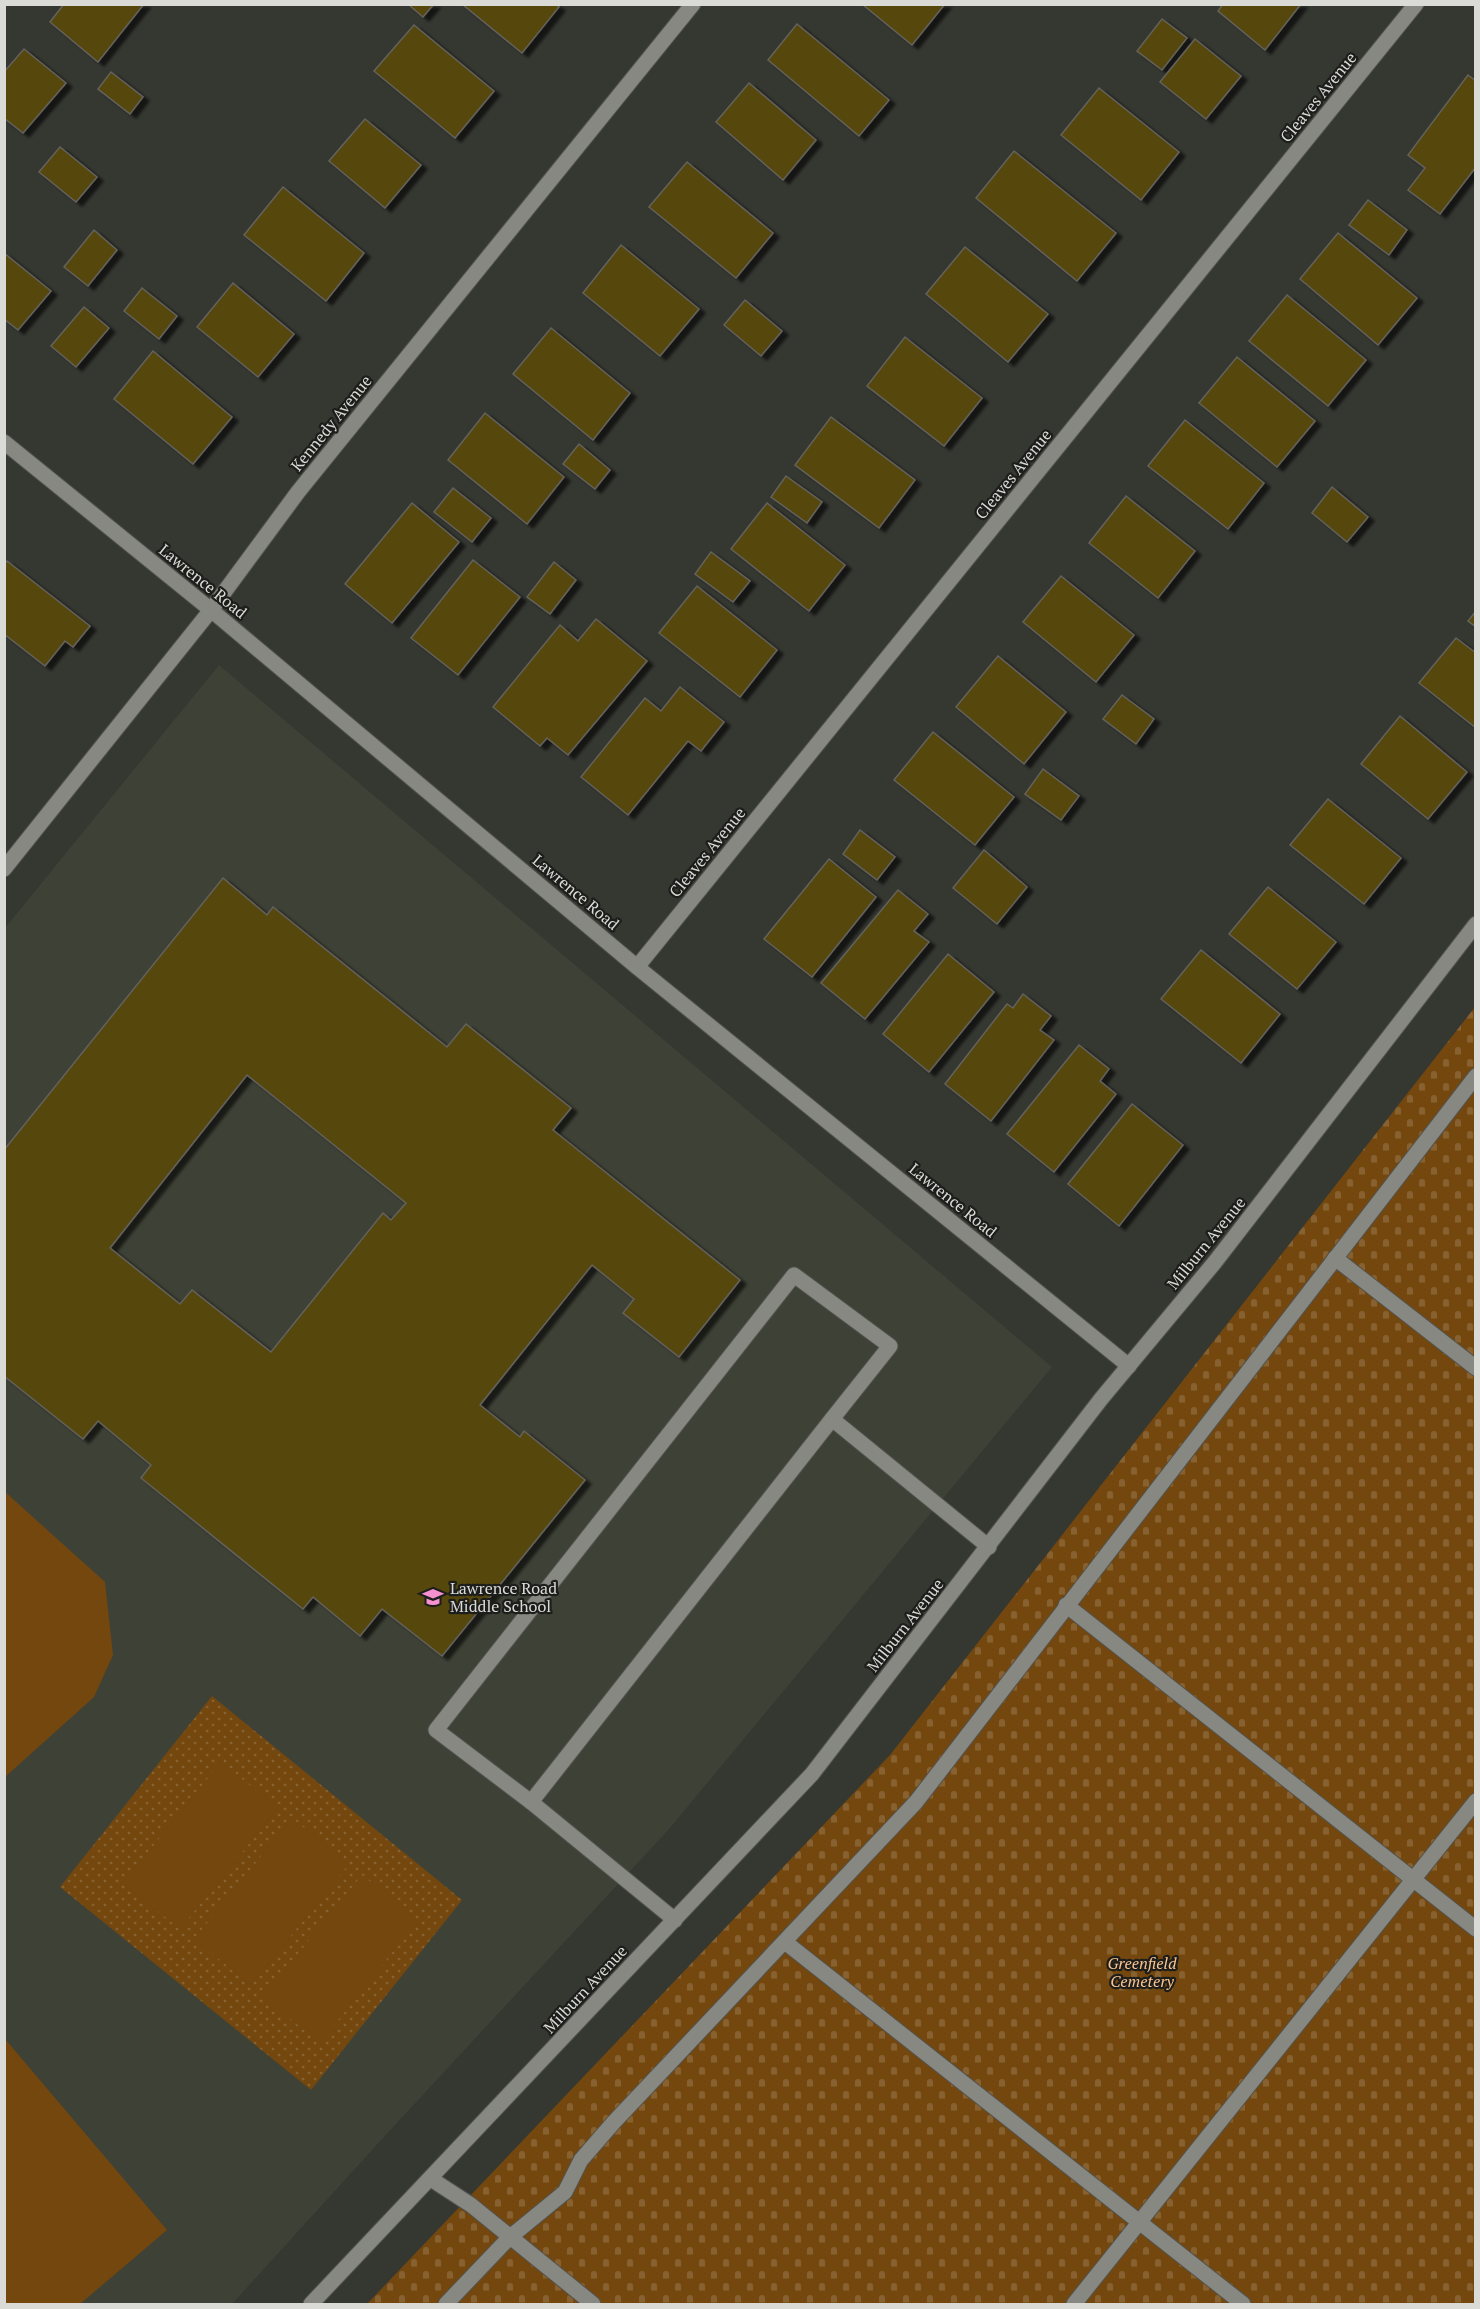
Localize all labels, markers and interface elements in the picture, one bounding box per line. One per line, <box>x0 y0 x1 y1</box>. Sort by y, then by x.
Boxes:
street label: Cleaves Avenue <box>1275 47 1361 147</box>
street label: Kennedy Avenue <box>285 370 377 476</box>
street label: Cleaves Avenue <box>970 424 1056 524</box>
street label: Lawrence Road <box>154 539 252 623</box>
street label: Cleaves Avenue <box>664 802 750 902</box>
street label: Lawrence Road <box>528 849 624 935</box>
street label: Lawrence Road <box>904 1158 1002 1242</box>
street label: Milburn Avenue <box>1162 1192 1250 1294</box>
street label: Milburn Avenue <box>862 1574 948 1676</box>
place label: Lawrence Road Middle School <box>450 1577 557 1617</box>
school or university icon: Lawrence Road Middle School <box>421 1585 445 1609</box>
street label: Milburn Avenue <box>538 1940 632 2038</box>
park label: Greenfield Cemetery <box>1107 1952 1177 1992</box>

